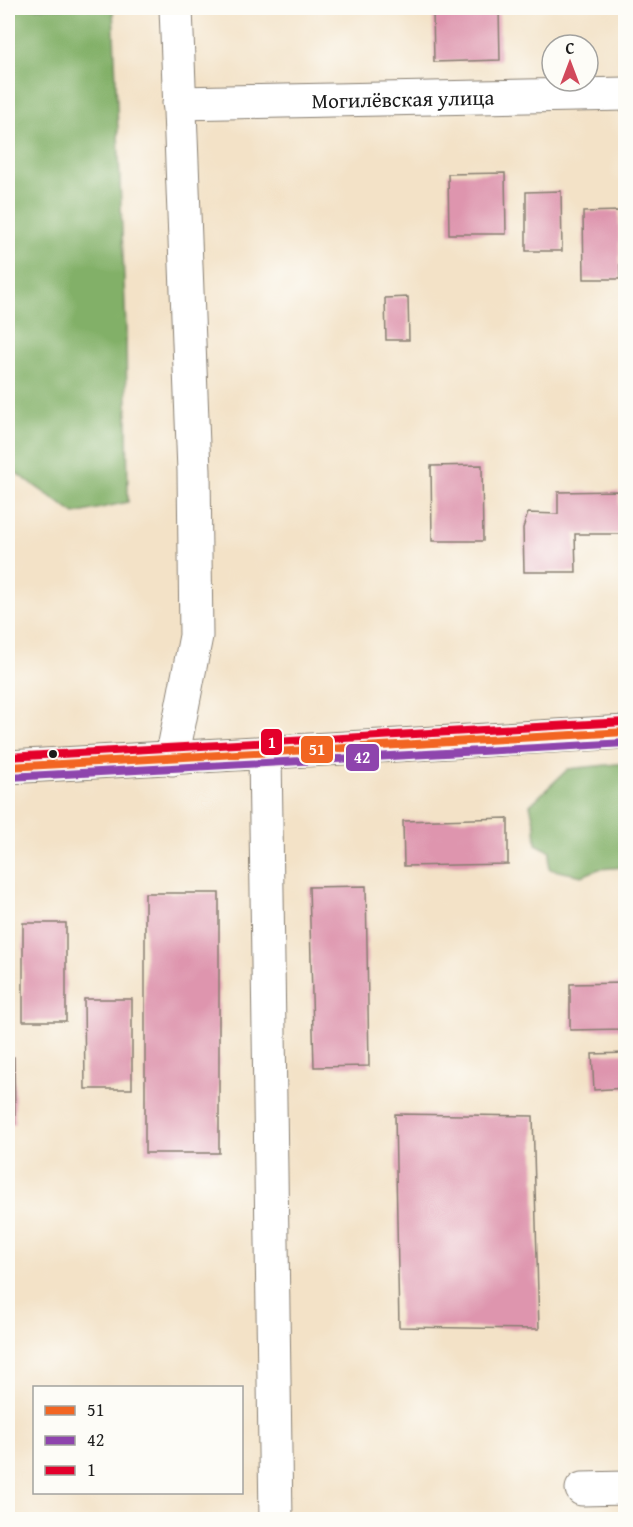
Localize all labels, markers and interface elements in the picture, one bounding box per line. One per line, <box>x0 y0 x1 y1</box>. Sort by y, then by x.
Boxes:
north arrow <box>540 33 600 93</box>
text: С <box>565 36 575 60</box>
street label: Могилёвская улица <box>311 81 495 116</box>
line badge: 1 <box>260 728 283 756</box>
text: 1 <box>268 730 276 754</box>
line badge: 51 <box>300 735 334 764</box>
text: 51 <box>309 737 325 761</box>
line badge: 42 <box>345 743 380 772</box>
text: 42 <box>354 745 370 769</box>
unlabelled marker <box>47 748 59 760</box>
legend <box>33 1386 243 1494</box>
text: 51 <box>87 1396 104 1423</box>
text: 42 <box>87 1426 104 1453</box>
text: 1 <box>87 1456 96 1483</box>

